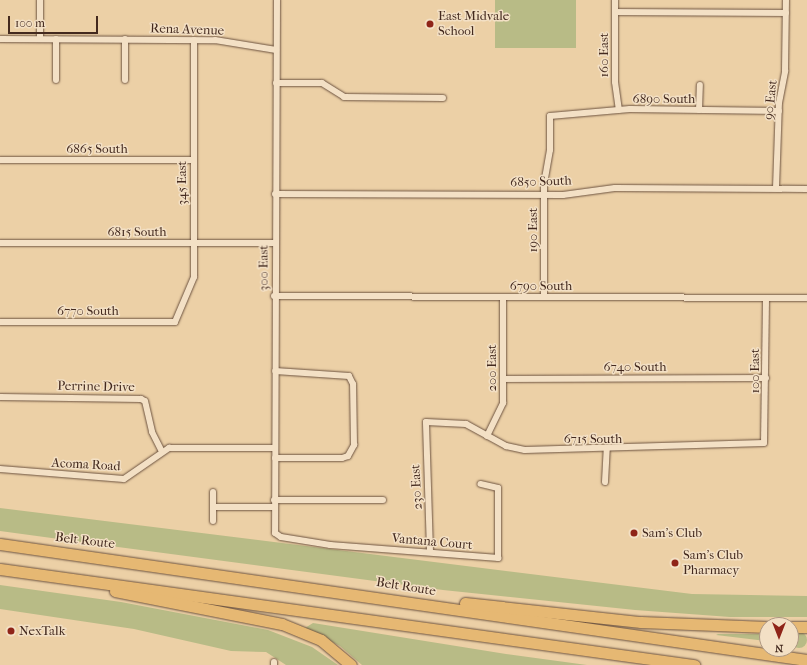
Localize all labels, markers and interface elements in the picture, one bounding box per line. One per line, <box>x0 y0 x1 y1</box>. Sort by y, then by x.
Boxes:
scale bar <box>10 8 100 34</box>
place label: East Midvale School <box>438 9 509 40</box>
text: 100 m <box>15 16 45 30</box>
marker: East Midvale School <box>425 19 435 29</box>
street label: Rena Avenue <box>150 21 224 39</box>
street label: 160 East <box>596 33 612 77</box>
street label: 90 East <box>761 79 781 121</box>
street label: 6890 South <box>633 91 695 107</box>
street label: 6865 South <box>66 141 128 157</box>
street label: 345 East <box>174 161 190 205</box>
street label: 6850 South <box>510 173 572 191</box>
street label: 190 East <box>525 208 541 252</box>
street label: 6815 South <box>107 224 167 240</box>
street label: 300 East <box>256 245 272 291</box>
street label: 6790 South <box>510 278 572 294</box>
street label: 6770 South <box>57 303 119 319</box>
street label: 200 East <box>484 344 500 392</box>
street label: 100 East <box>747 348 763 394</box>
street label: 6740 South <box>604 359 666 375</box>
street label: Perrine Drive <box>57 379 135 395</box>
street label: 6715 South <box>564 431 622 447</box>
street label: Acoma Road <box>51 455 121 475</box>
street label: 230 East <box>408 464 426 510</box>
place label: Sam's Club <box>642 525 702 541</box>
marker: Sam's Club <box>629 528 639 538</box>
street label: Belt Route <box>54 530 116 552</box>
street label: Vantana Court <box>391 531 473 553</box>
place label: Sam's Club Pharmacy <box>683 548 743 579</box>
marker: Sam's Club Pharmacy <box>670 558 680 568</box>
street label: Belt Route <box>375 575 437 599</box>
north arrow <box>759 617 799 657</box>
place label: NexTalk <box>19 623 65 639</box>
marker: NexTalk <box>6 626 16 636</box>
text: N <box>775 642 783 655</box>

